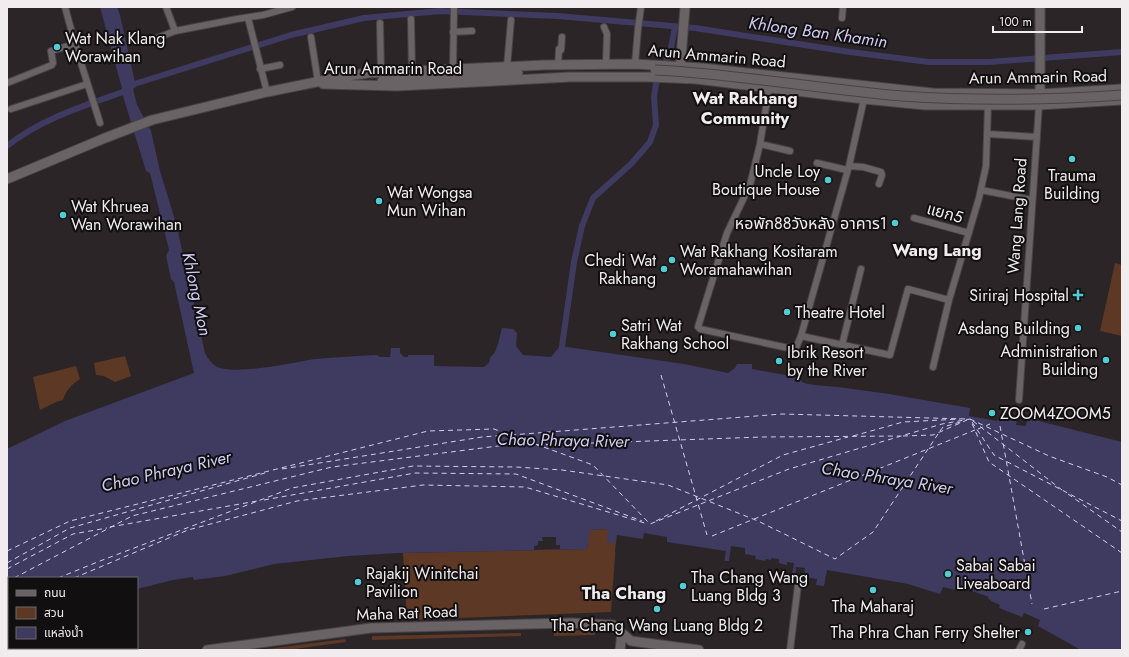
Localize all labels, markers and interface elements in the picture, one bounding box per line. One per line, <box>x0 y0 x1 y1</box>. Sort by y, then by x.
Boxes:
scale bar <box>993 8 1082 34</box>
water label: Khlong Ban Khamin <box>747 10 889 54</box>
text: 100 m <box>999 13 1032 31</box>
place label: Wat Nak Klang Worawihan <box>65 27 165 68</box>
street label: Arun Ammarin Road <box>647 39 787 73</box>
marker: Wat Nak Klang Worawihan <box>52 42 62 52</box>
street label: Arun Ammarin Road <box>324 57 462 80</box>
street label: Arun Ammarin Road <box>969 64 1107 90</box>
district label: Wat Rakhang Community <box>692 86 798 130</box>
marker: Trauma Building <box>1067 154 1077 164</box>
street label: Wang Lang Road <box>1001 157 1033 275</box>
place label: Uncle Loy Boutique House <box>712 160 821 201</box>
place label: Trauma Building <box>1044 164 1100 205</box>
marker: Uncle Loy Boutique House <box>823 175 833 185</box>
place label: Wat Wongsa Mun Wihan <box>387 181 473 222</box>
place label: Wat Khruea Wan Worawihan <box>71 195 182 236</box>
marker: Wat Wongsa Mun Wihan <box>374 196 384 206</box>
street label: แยก5 <box>924 197 966 229</box>
marker: Wat Khruea Wan Worawihan <box>58 210 68 220</box>
place label: หอพัก88วังหลัง อาคาร1 <box>735 212 887 235</box>
marker: หอพัก88วังหลัง อาคาร1 <box>890 218 900 228</box>
district label: Wang Lang <box>892 238 982 262</box>
place label: Wat Rakhang Kositaram Woramahawihan <box>680 240 838 281</box>
place label: Chedi Wat Rakhang <box>585 249 656 290</box>
water label: Khlong Mon <box>176 250 218 338</box>
marker: Wat Rakhang Kositaram Woramahawihan <box>667 255 677 265</box>
marker: Chedi Wat Rakhang <box>659 264 669 274</box>
place label: Siriraj Hospital <box>969 284 1069 307</box>
marker: Siriraj Hospital <box>1072 289 1084 301</box>
place label: Theatre Hotel <box>795 301 885 324</box>
marker: Theatre Hotel <box>782 307 792 317</box>
place label: Satri Wat Rakhang School <box>621 314 729 355</box>
place label: Asdang Building <box>958 317 1070 340</box>
marker: Asdang Building <box>1073 323 1083 333</box>
marker: Satri Wat Rakhang School <box>608 329 618 339</box>
place label: Administration Building <box>1001 340 1098 381</box>
place label: Ibrik Resort by the River <box>787 341 867 382</box>
marker: Administration Building <box>1101 355 1111 365</box>
marker: Ibrik Resort by the River <box>774 356 784 366</box>
place label: ZOOM4ZOOM5 <box>1000 402 1111 425</box>
marker: ZOOM4ZOOM5 <box>987 408 997 418</box>
water label: Chao Phraya River <box>496 427 631 453</box>
water label: Chao Phraya River <box>99 444 235 498</box>
water label: Chao Phraya River <box>820 456 956 500</box>
place label: Sabai Sabai Liveaboard <box>956 554 1036 595</box>
place label: Rajakij Winitchai Pavilion <box>366 562 479 603</box>
place label: Tha Chang Wang Luang Bldg 3 <box>691 566 808 607</box>
marker: Sabai Sabai Liveaboard <box>943 569 953 579</box>
legend <box>8 577 138 649</box>
marker: Rajakij Winitchai Pavilion <box>353 577 363 587</box>
district label: Tha Chang <box>582 581 666 605</box>
marker: Tha Chang Wang Luang Bldg 3 <box>678 581 688 591</box>
text: ถนน <box>44 584 66 602</box>
marker: Tha Maharaj <box>868 585 878 595</box>
place label: Tha Maharaj <box>832 595 914 618</box>
street label: Maha Rat Road <box>356 600 458 626</box>
text: สวน <box>44 604 64 622</box>
marker: Tha Chang Wang Luang Bldg 2 <box>652 604 662 614</box>
place label: Tha Chang Wang Luang Bldg 2 <box>551 614 763 637</box>
place label: Tha Phra Chan Ferry Shelter <box>831 621 1020 644</box>
text: แหล่งน้ำ <box>44 624 83 642</box>
marker: Tha Phra Chan Ferry Shelter <box>1023 627 1033 637</box>

